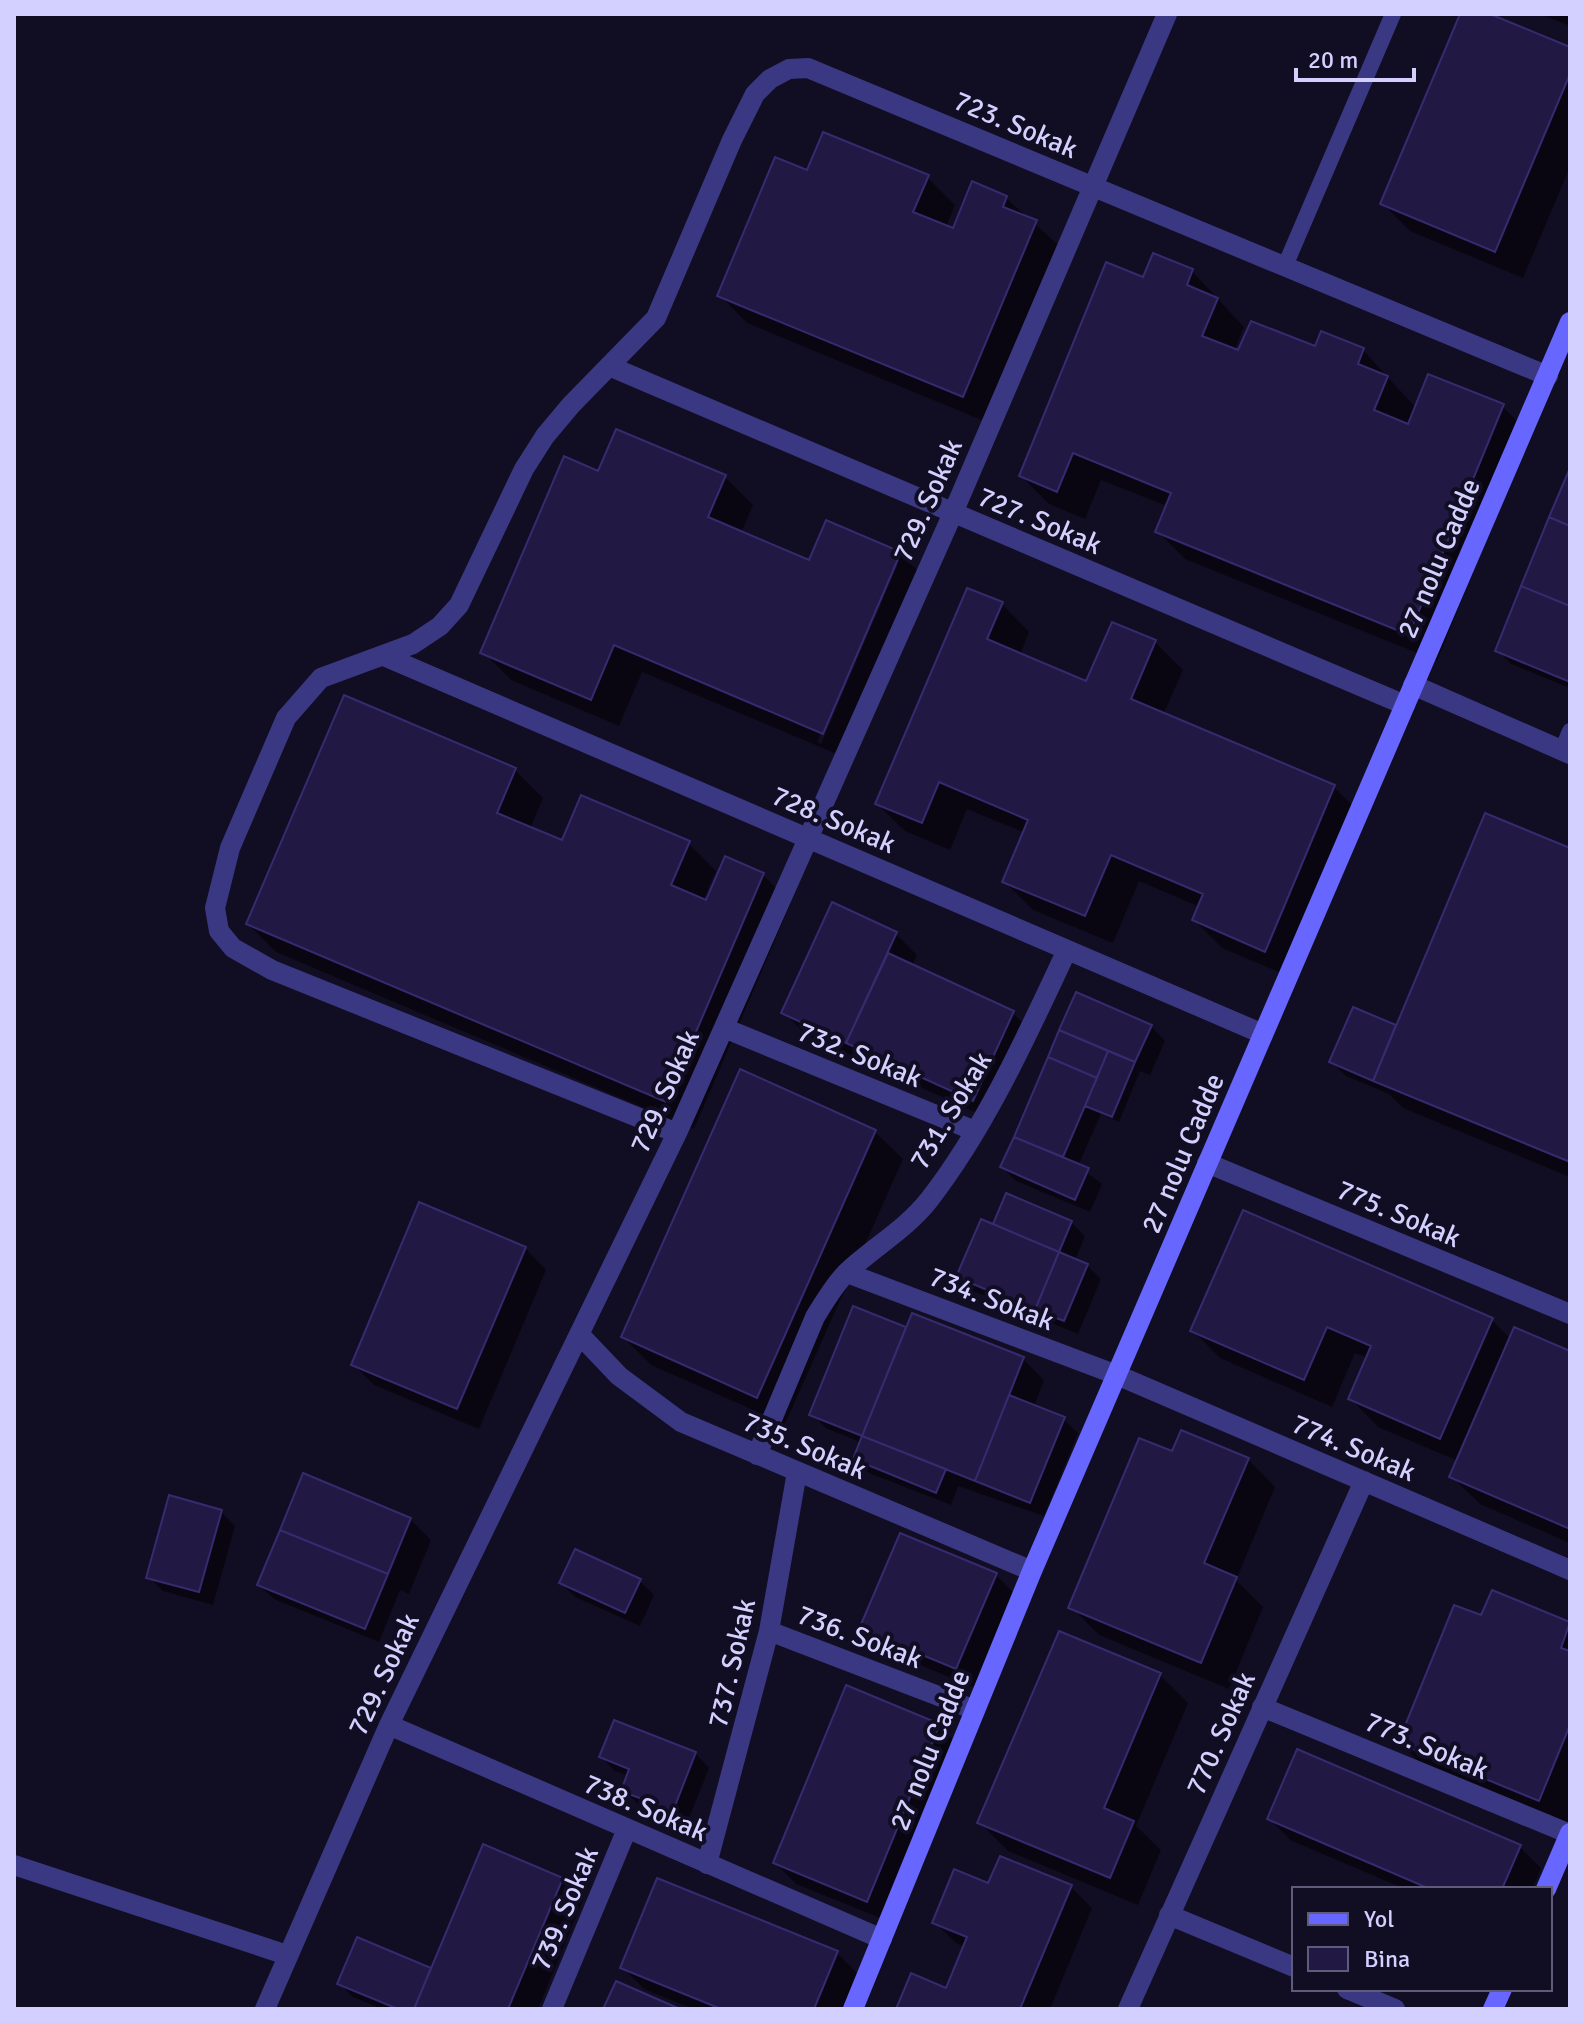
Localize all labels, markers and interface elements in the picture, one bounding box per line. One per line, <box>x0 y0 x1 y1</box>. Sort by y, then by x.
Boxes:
scale bar <box>1296 32 1414 82</box>
text: 20 m <box>1308 45 1358 75</box>
street label: 723. Sokak <box>949 84 1083 166</box>
street label: 729. Sokak <box>886 434 970 567</box>
street label: 27 nolu Cadde <box>1390 473 1488 643</box>
street label: 727. Sokak <box>973 480 1107 562</box>
street label: 728. Sokak <box>767 779 901 861</box>
street label: 732. Sokak <box>792 1015 927 1095</box>
street label: 729. Sokak <box>623 1025 707 1158</box>
street label: 731. Sokak <box>902 1045 999 1176</box>
street label: 27 nolu Cadde <box>1134 1068 1232 1238</box>
street label: 775. Sokak <box>1332 1173 1466 1255</box>
street label: 734. Sokak <box>924 1260 1059 1338</box>
street label: 735. Sokak <box>738 1405 872 1487</box>
street label: 774. Sokak <box>1287 1407 1421 1489</box>
street label: 737. Sokak <box>701 1595 763 1731</box>
street label: 736. Sokak <box>792 1598 927 1676</box>
street label: 729. Sokak <box>341 1608 427 1741</box>
street label: 27 nolu Cadde <box>882 1665 978 1836</box>
street label: 770. Sokak <box>1179 1667 1263 1800</box>
street label: 773. Sokak <box>1360 1705 1494 1787</box>
street label: 738. Sokak <box>579 1767 713 1849</box>
street label: 739. Sokak <box>524 1841 606 1975</box>
legend <box>1292 1887 1552 1991</box>
text: Yol <box>1364 1904 1394 1934</box>
text: Bina <box>1364 1944 1410 1974</box>

